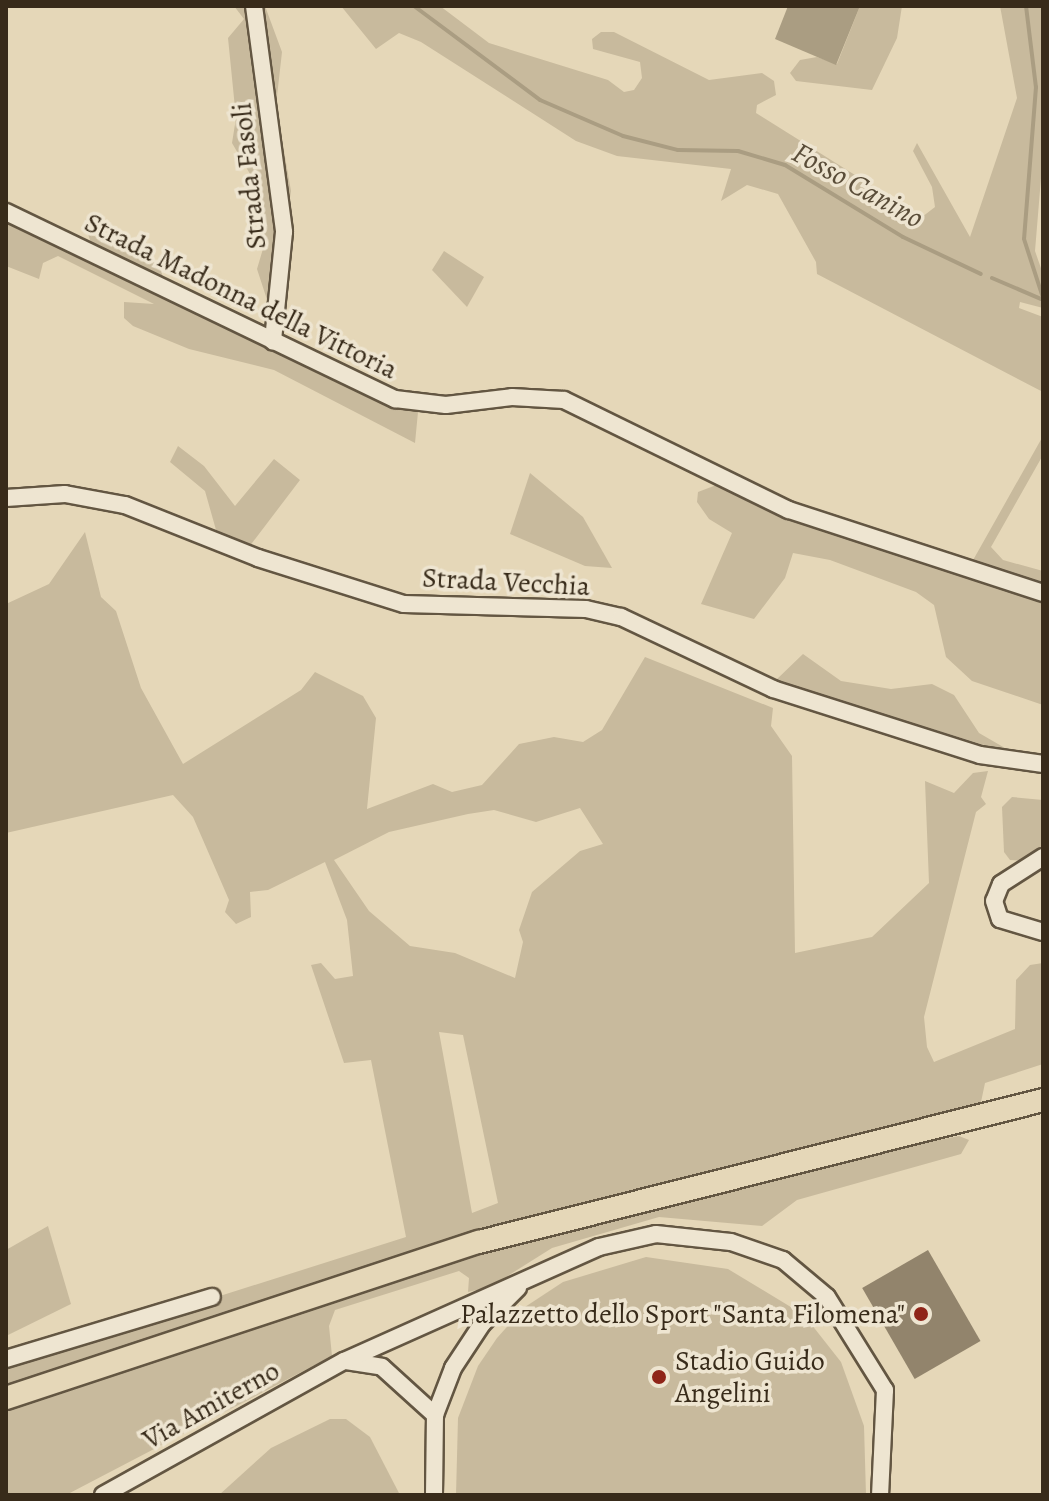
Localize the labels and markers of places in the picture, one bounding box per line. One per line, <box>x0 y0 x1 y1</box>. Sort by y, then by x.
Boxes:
place label: Palazzetto dello Sport "Santa Filomena" <box>459 1297 905 1331</box>
marker: Palazzetto dello Sport "Santa Filomena" <box>912 1305 930 1323</box>
place label: Stadio Guido Angelini <box>675 1344 825 1410</box>
marker: Stadio Guido Angelini <box>650 1368 668 1386</box>

